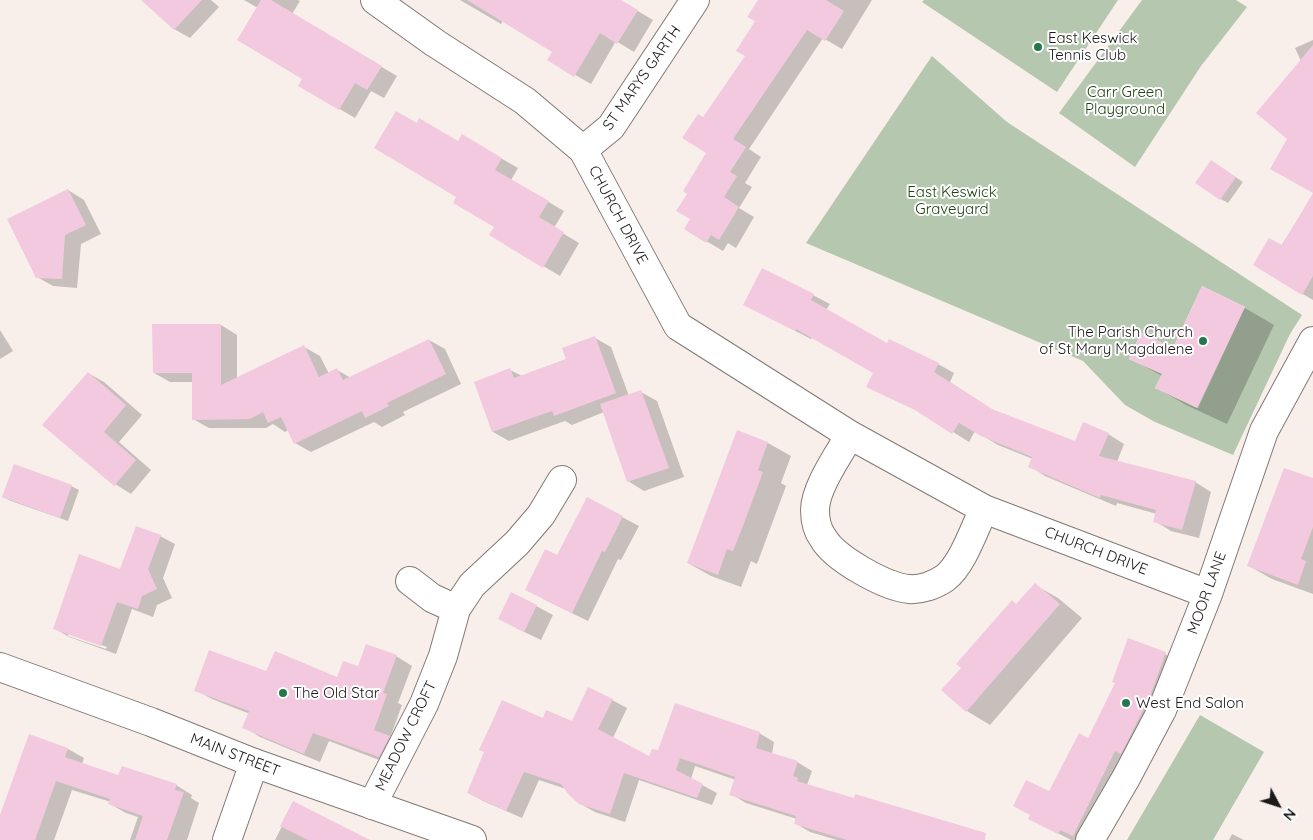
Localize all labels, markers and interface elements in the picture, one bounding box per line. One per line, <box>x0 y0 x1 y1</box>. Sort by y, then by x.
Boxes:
street label: ST MARYS GARTH <box>599 22 685 134</box>
place label: East Keswick Tennis Club <box>1048 29 1137 64</box>
marker: East Keswick Tennis Club <box>1032 41 1044 53</box>
park label: Carr Green Playground <box>1085 83 1165 118</box>
street label: CHURCH DRIVE <box>584 163 652 267</box>
park label: East Keswick Graveyard <box>907 183 997 218</box>
place label: The Parish Church of St Mary Magdalene <box>1039 323 1193 358</box>
marker: The Parish Church of St Mary Magdalene <box>1197 335 1209 347</box>
street label: CHURCH DRIVE <box>1042 523 1150 579</box>
street label: MOOR LANE <box>1184 549 1230 637</box>
street label: MEADOW CROFT <box>372 678 440 794</box>
place label: The Old Star <box>293 684 380 702</box>
marker: The Old Star <box>277 687 289 699</box>
place label: West End Salon <box>1136 694 1244 712</box>
marker: West End Salon <box>1120 697 1132 709</box>
street label: MAIN STREET <box>188 730 282 780</box>
north arrow <box>1253 780 1303 830</box>
text: N <box>1279 805 1300 824</box>

